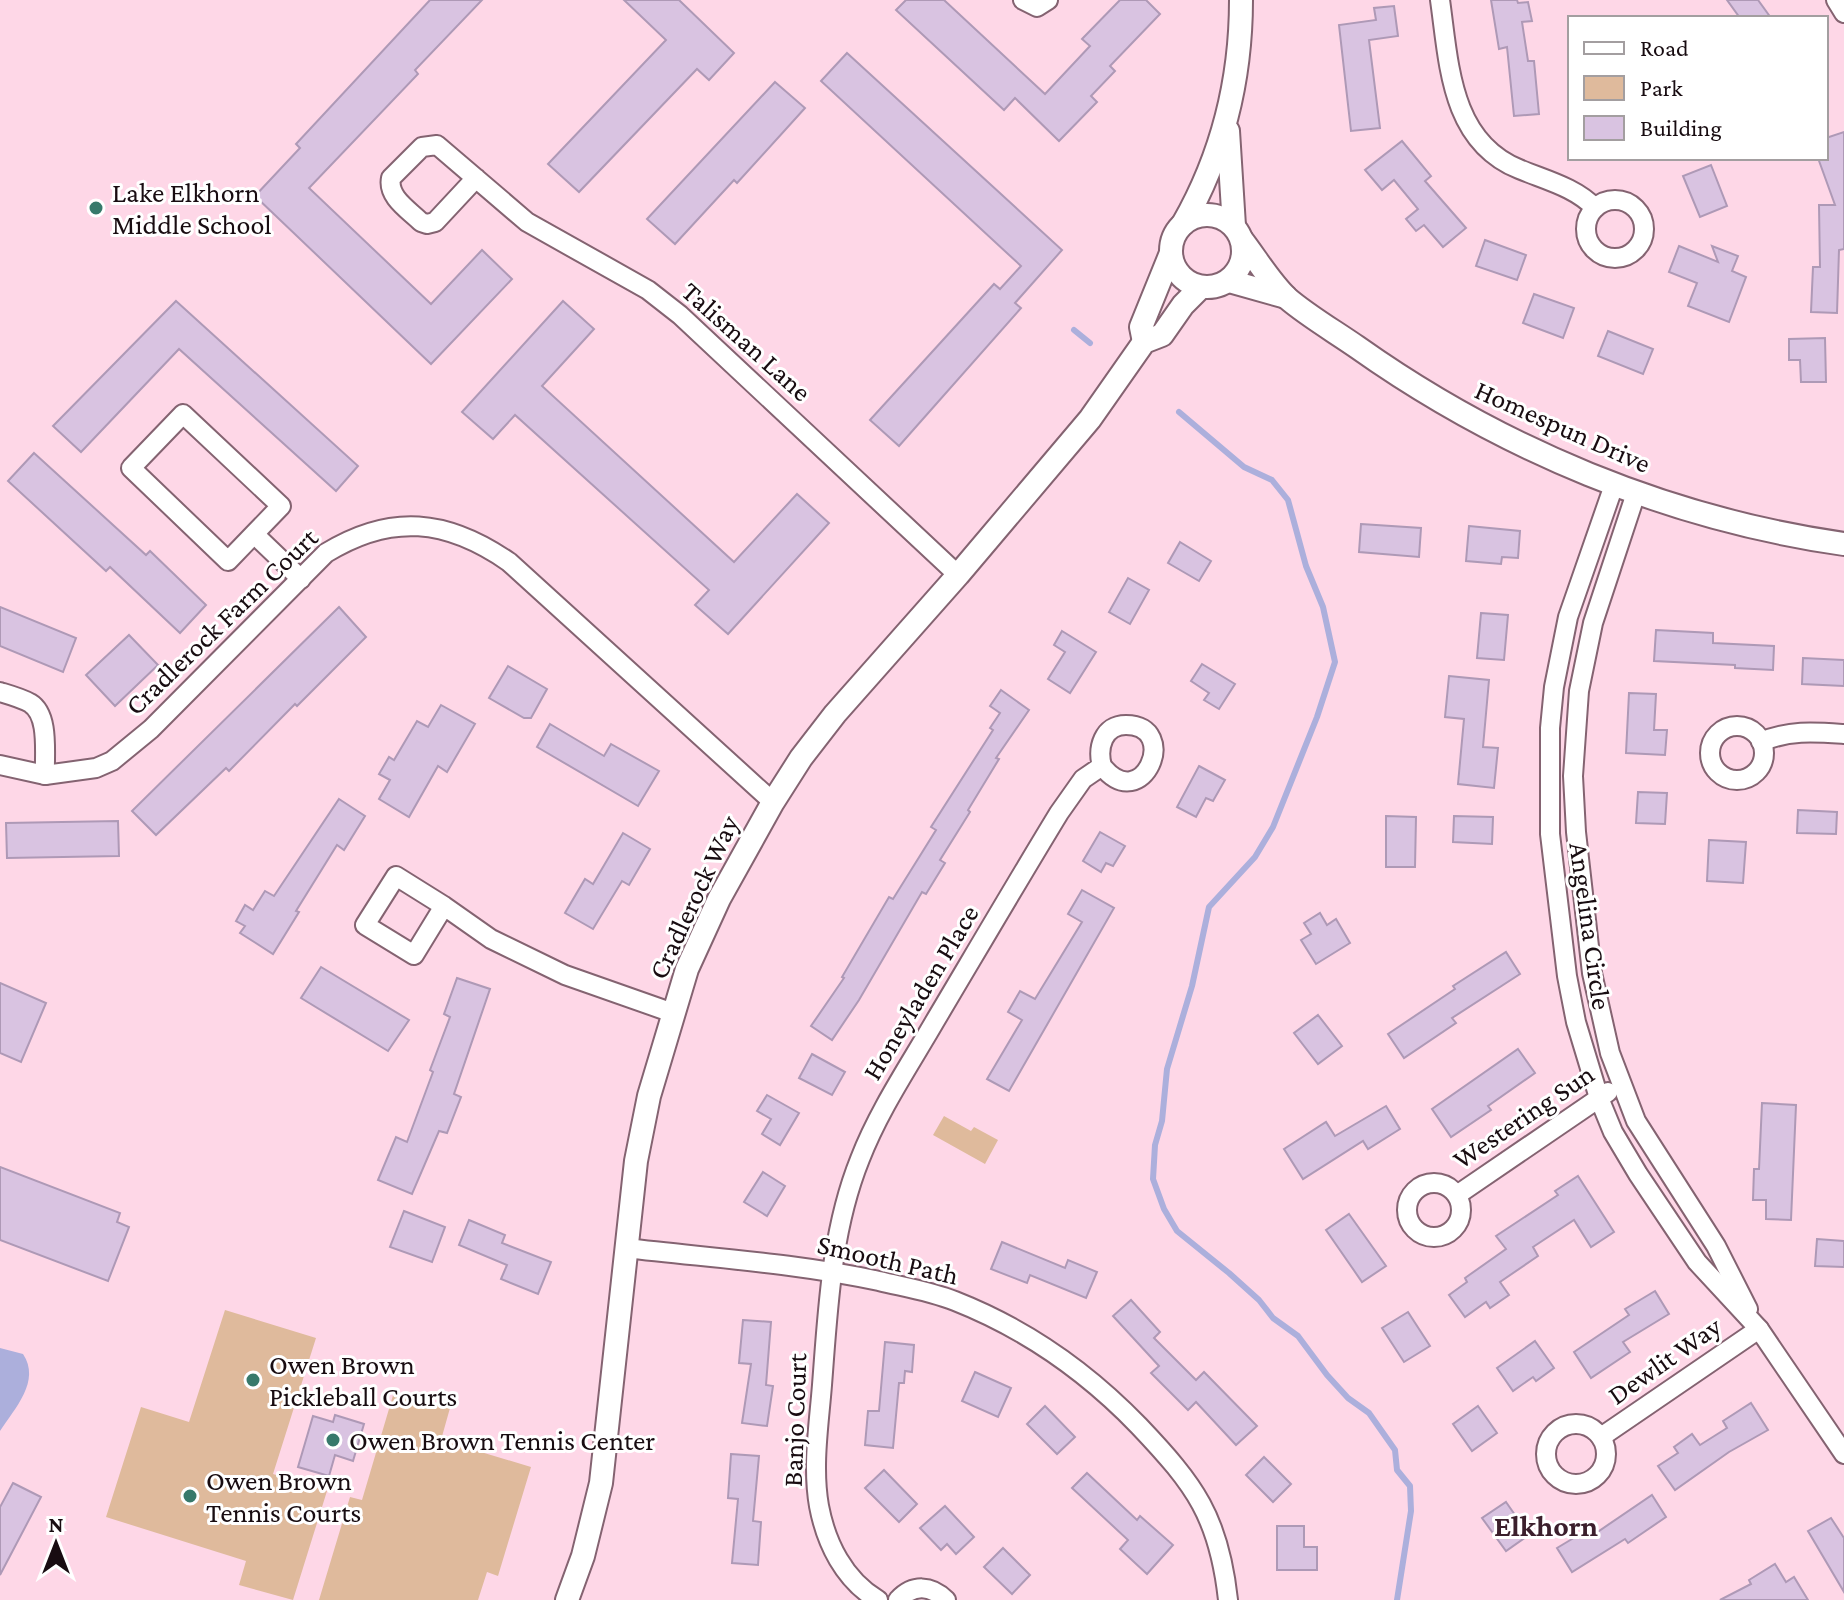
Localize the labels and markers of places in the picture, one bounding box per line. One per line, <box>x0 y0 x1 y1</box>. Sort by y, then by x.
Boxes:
place label: Lake Elkhorn Middle School <box>112 177 272 240</box>
marker: Lake Elkhorn Middle School <box>87 199 105 217</box>
place label: Owen Brown Pickleball Courts <box>269 1349 457 1412</box>
marker: Owen Brown Pickleball Courts <box>244 1371 262 1389</box>
place label: Owen Brown Tennis Center <box>349 1425 655 1456</box>
marker: Owen Brown Tennis Center <box>324 1431 342 1449</box>
place label: Owen Brown Tennis Courts <box>206 1465 361 1528</box>
marker: Owen Brown Tennis Courts <box>181 1487 199 1505</box>

